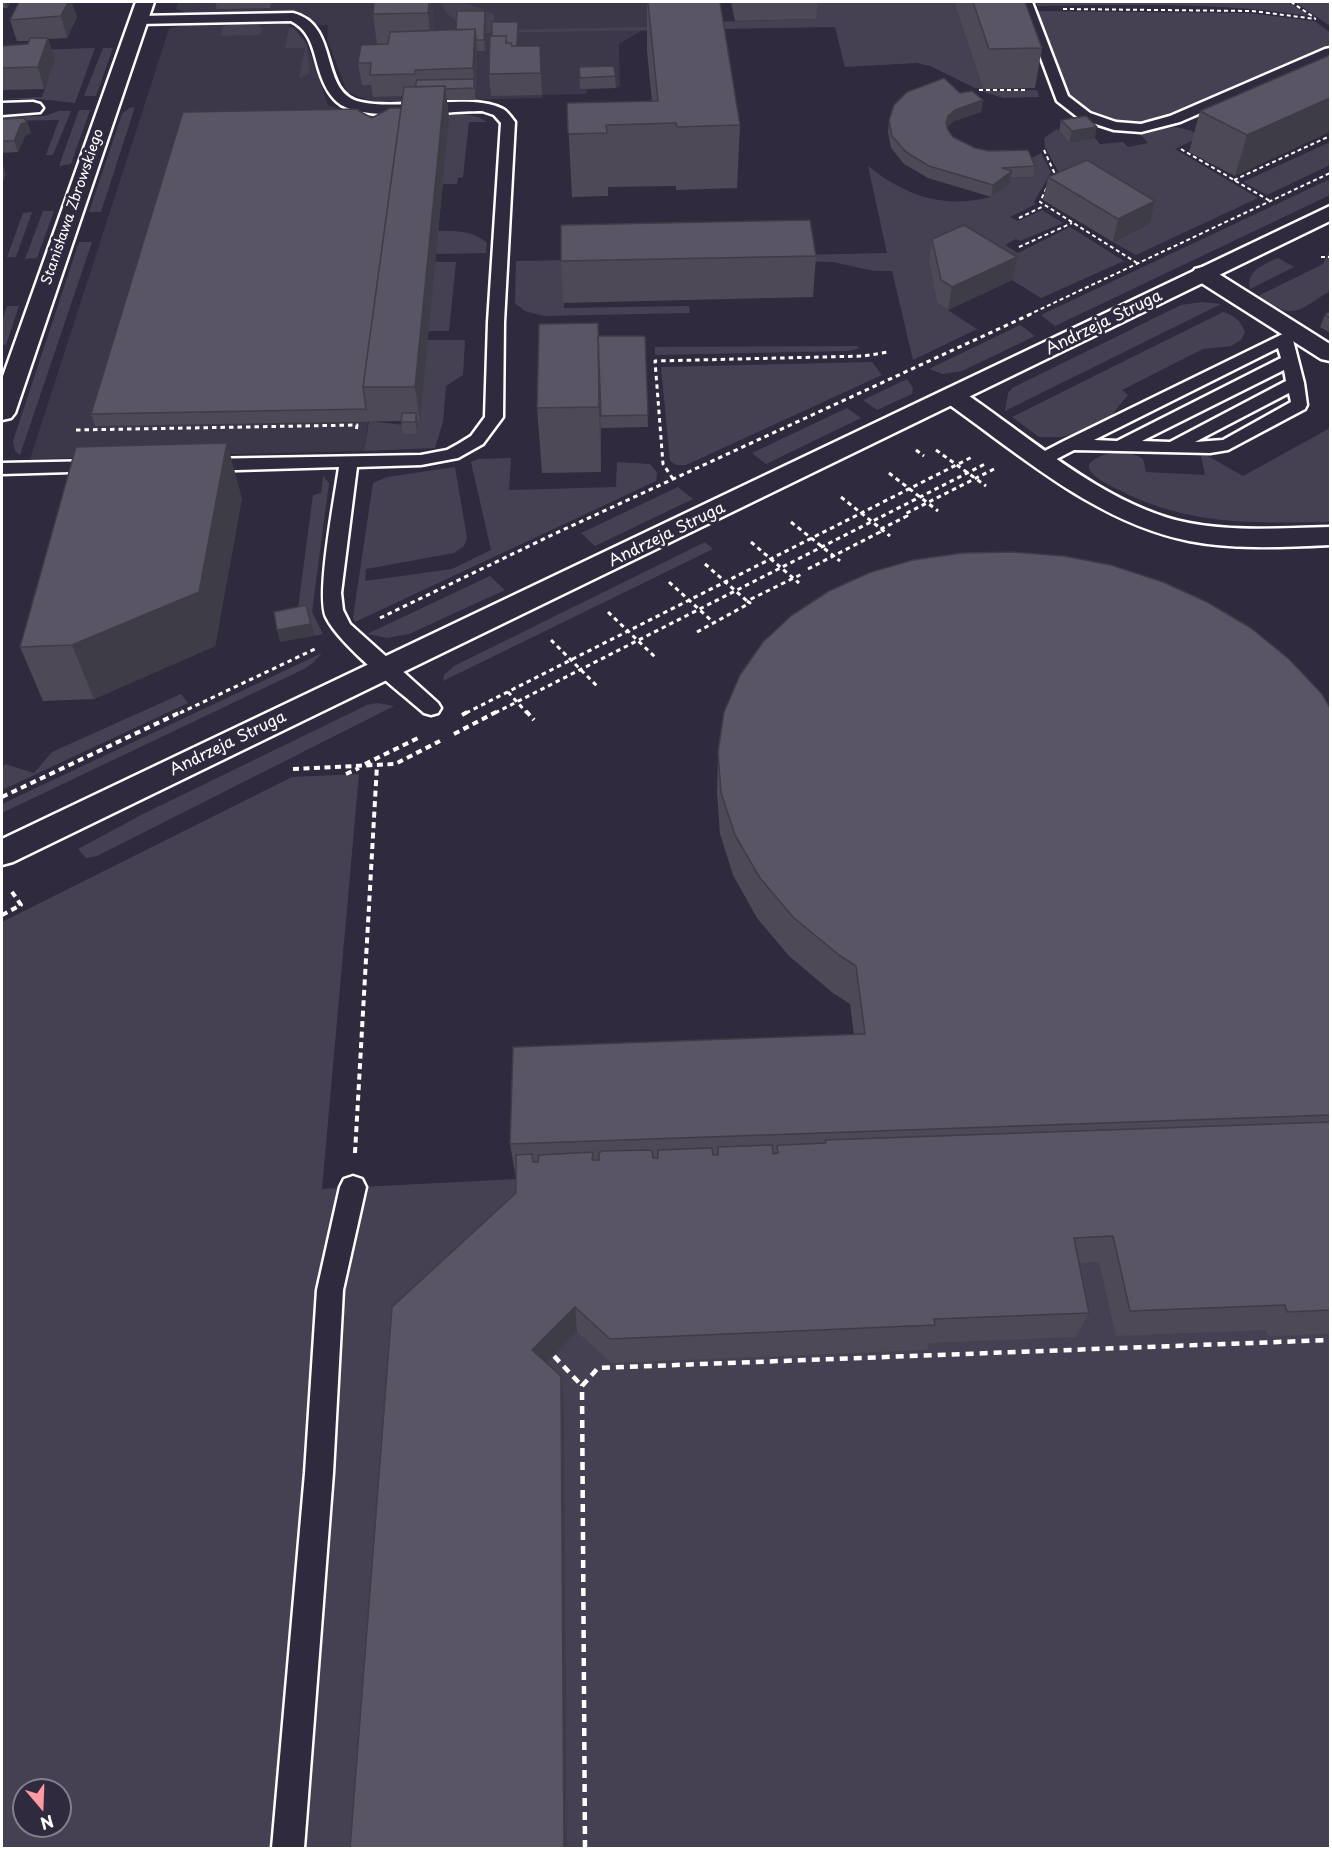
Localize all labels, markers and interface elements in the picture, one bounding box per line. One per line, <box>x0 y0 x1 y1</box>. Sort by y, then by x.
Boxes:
street label: Stanisława Zbrowskiego <box>38 127 108 287</box>
street label: Andrzeja Struga <box>1043 286 1165 360</box>
street label: Andrzeja Struga <box>606 498 728 572</box>
street label: Andrzeja Struga <box>167 707 289 781</box>
north arrow <box>12 1778 72 1838</box>
text: N <box>37 1810 57 1837</box>

